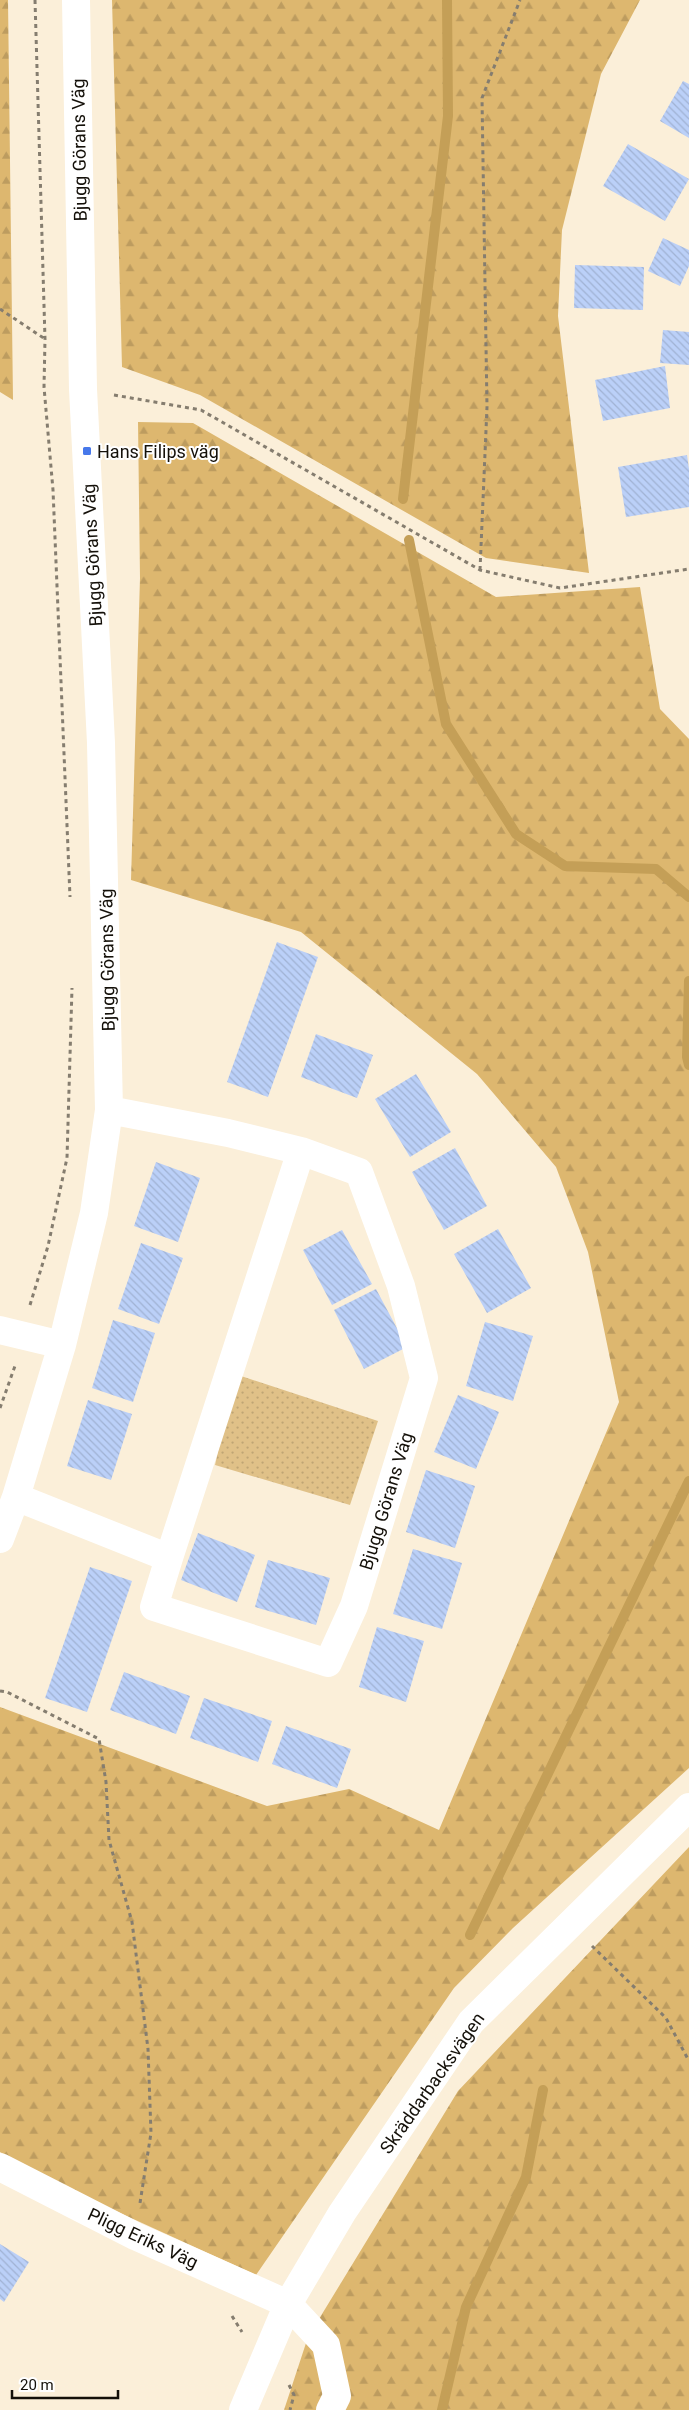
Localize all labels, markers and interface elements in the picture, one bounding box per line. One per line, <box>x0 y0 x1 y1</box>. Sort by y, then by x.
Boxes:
street label: Bjugg Görans Väg <box>67 78 91 222</box>
place label: Hans Filips väg <box>97 441 219 462</box>
marker: Hans Filips väg <box>81 445 93 457</box>
street label: Bjugg Görans Väg <box>78 483 106 627</box>
street label: Bjugg Görans Väg <box>95 888 119 1032</box>
street label: Bjugg Görans Väg <box>355 1430 417 1572</box>
street label: Skräddarbacksvägen <box>375 2008 489 2158</box>
street label: Pligg Eriks Väg <box>84 2203 202 2273</box>
scale bar <box>12 2368 119 2400</box>
text: 20 m <box>20 2376 54 2394</box>

